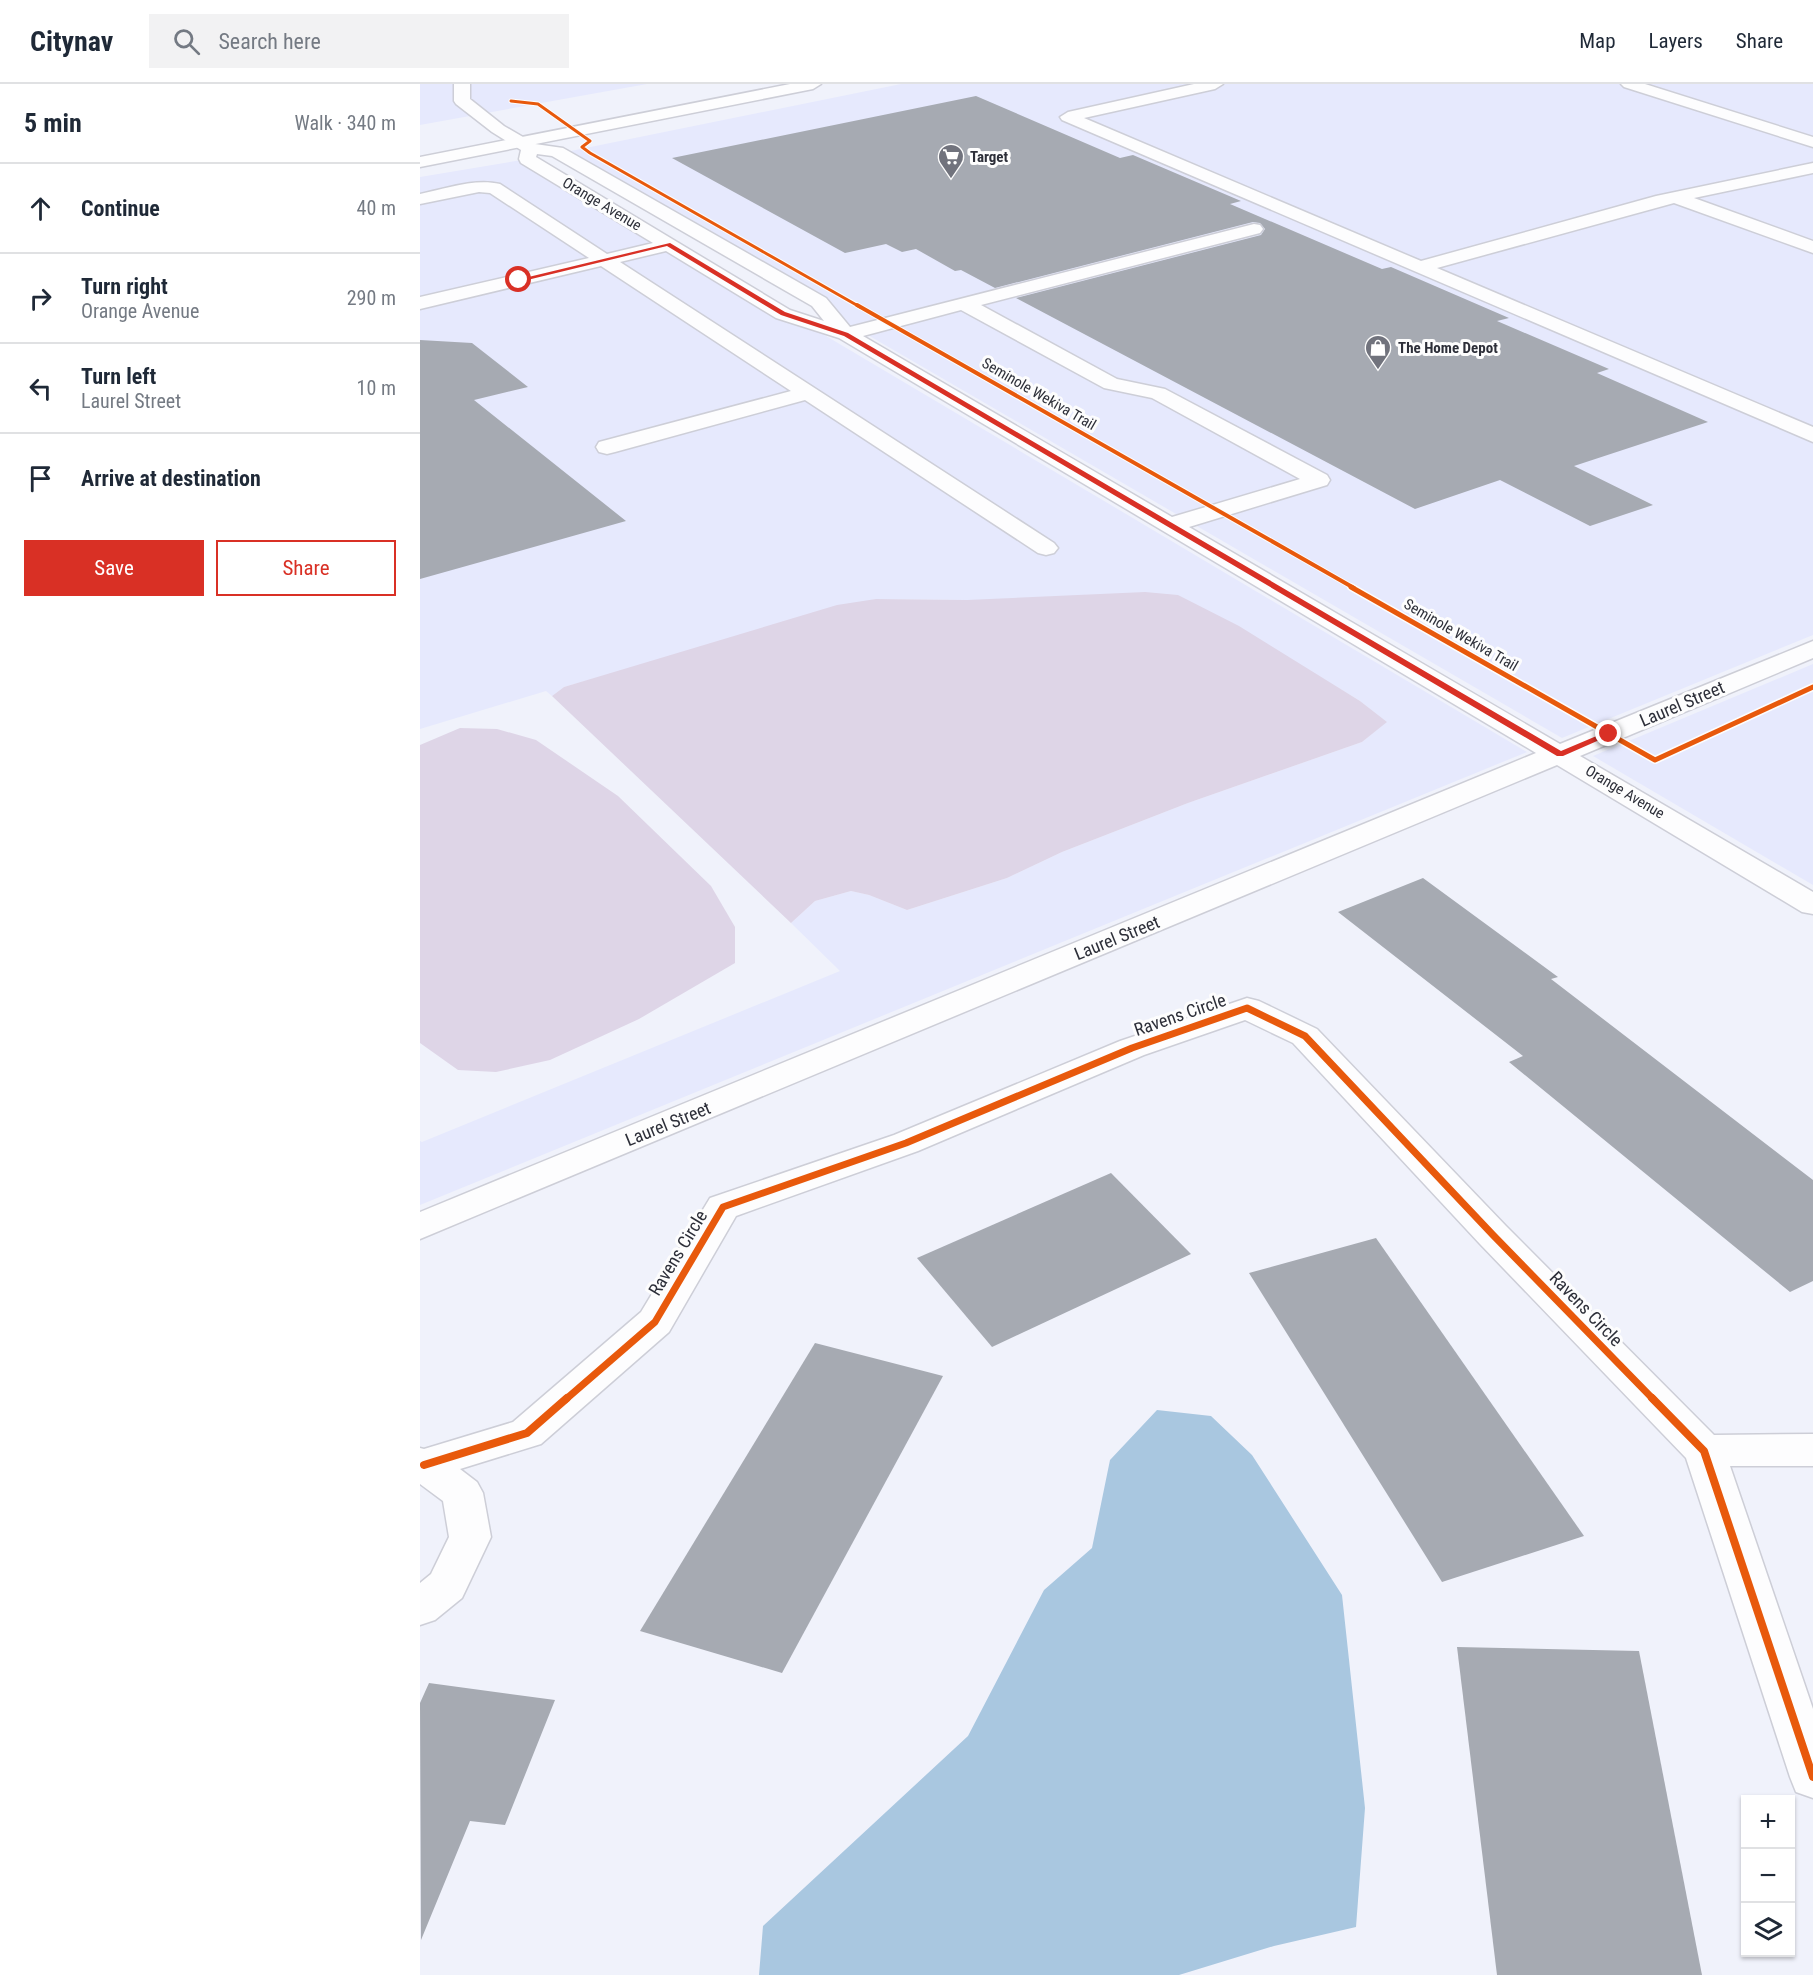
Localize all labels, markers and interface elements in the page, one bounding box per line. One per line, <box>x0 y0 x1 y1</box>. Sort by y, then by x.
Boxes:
search box <box>149 14 569 68</box>
text: Citynav <box>30 25 113 58</box>
icon: search <box>170 25 203 58</box>
text: Search here <box>218 29 321 54</box>
text: Map <box>1579 29 1616 53</box>
text: Layers <box>1649 29 1703 53</box>
text: Share <box>1736 29 1783 53</box>
text: 5 min <box>24 108 82 138</box>
text: Walk · 340 m <box>295 111 396 135</box>
supermarket icon: Target <box>936 142 966 180</box>
place label: Target <box>970 148 1009 166</box>
street label: Orange Avenue <box>559 173 645 235</box>
icon: ahead <box>24 192 57 225</box>
text: Continue <box>81 196 160 221</box>
text: 40 m <box>357 196 396 220</box>
route start <box>505 266 531 292</box>
text: Turn right <box>81 274 168 299</box>
icon: right <box>24 282 57 315</box>
text: 290 m <box>347 286 396 310</box>
text: Orange Avenue <box>81 299 199 323</box>
shop icon: The Home Depot <box>1363 333 1393 371</box>
place label: The Home Depot <box>1398 339 1498 357</box>
street label: Seminole Wekiva Trail <box>979 354 1099 434</box>
text: Turn left <box>81 364 156 389</box>
icon: left <box>24 372 57 405</box>
text: 10 m <box>357 376 396 400</box>
text: Laurel Street <box>81 389 181 413</box>
icon: arrive <box>24 462 57 495</box>
text: Arrive at destination <box>81 466 261 491</box>
button: Save <box>24 540 204 596</box>
button: Share <box>216 540 396 596</box>
street label: Seminole Wekiva Trail <box>1401 595 1521 675</box>
street label: Laurel Street <box>1636 676 1727 731</box>
route end <box>1595 720 1621 746</box>
street label: Orange Avenue <box>1582 761 1668 823</box>
street label: Laurel Street <box>1071 911 1163 964</box>
street label: Ravens Circle <box>1131 989 1228 1040</box>
street label: Laurel Street <box>622 1097 714 1150</box>
street label: Ravens Circle <box>644 1206 711 1299</box>
street label: Ravens Circle <box>1546 1267 1627 1350</box>
map controls <box>1741 1795 1795 1957</box>
button: + <box>1741 1795 1795 1849</box>
button: − <box>1741 1849 1795 1903</box>
button: layers <box>1741 1903 1795 1957</box>

